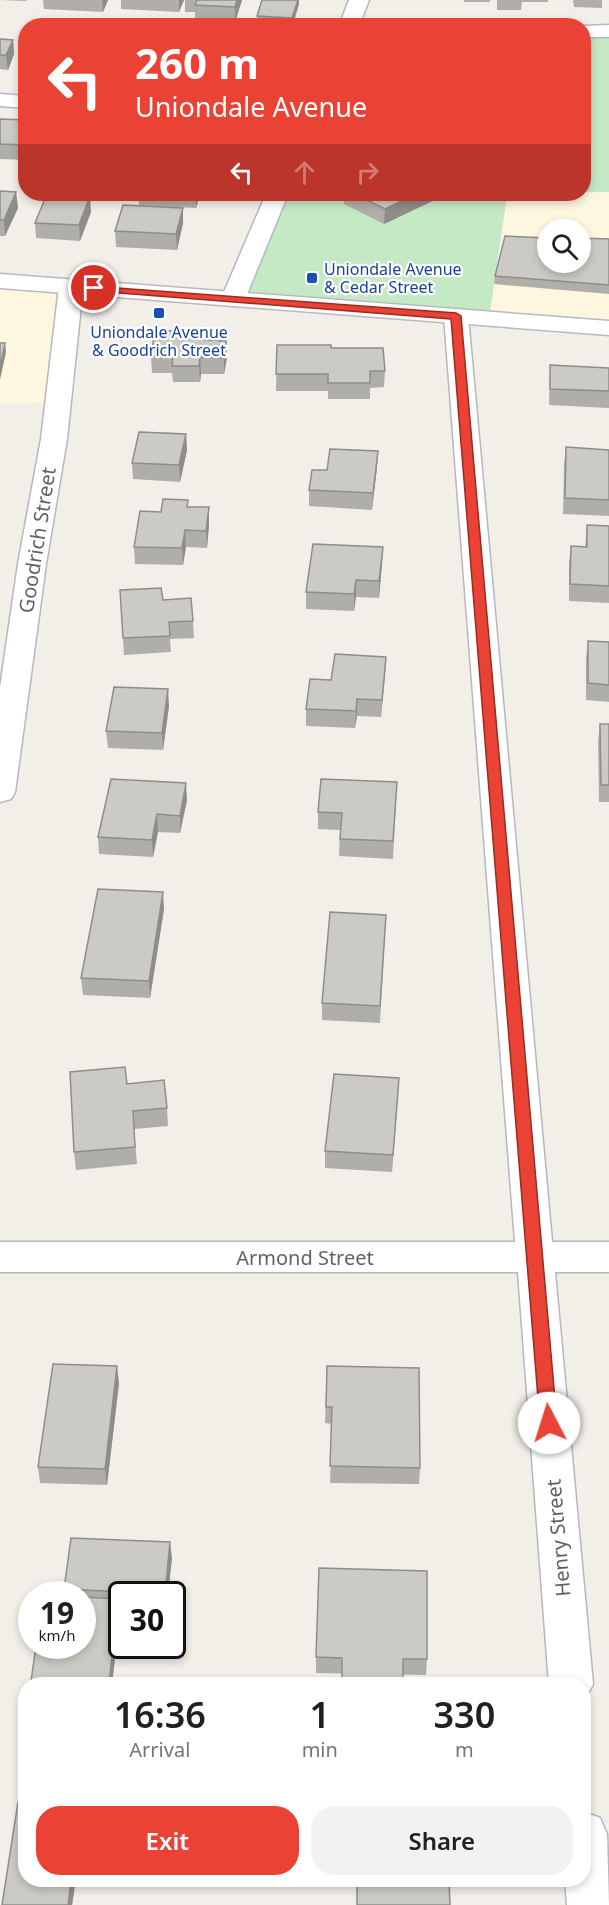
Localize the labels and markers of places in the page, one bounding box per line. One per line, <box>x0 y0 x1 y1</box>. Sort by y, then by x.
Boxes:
place label: Uniondale Avenue & Cedar Street <box>324 258 462 298</box>
pin <box>68 262 119 313</box>
marker: Uniondale Avenue & Cedar Street <box>305 271 319 285</box>
marker: Uniondale Avenue & Goodrich Street <box>152 306 166 320</box>
place label: Uniondale Avenue & Goodrich Street <box>90 321 228 361</box>

